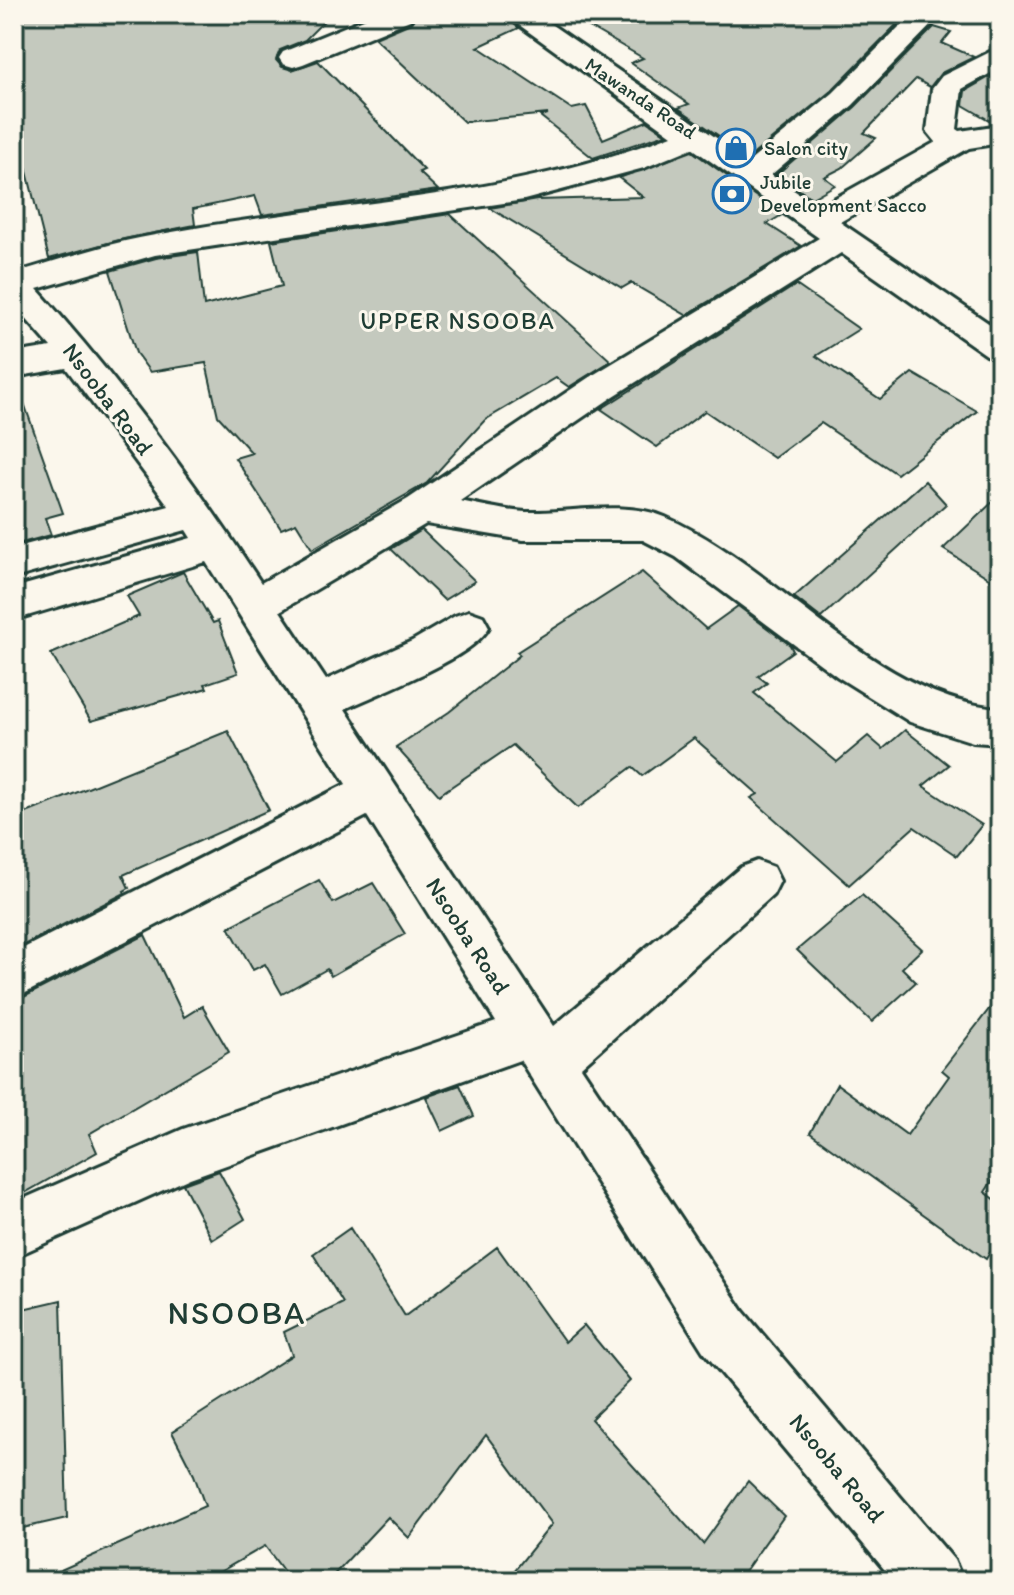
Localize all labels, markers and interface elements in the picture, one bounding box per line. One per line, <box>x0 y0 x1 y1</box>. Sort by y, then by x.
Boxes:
street label: Mawanda Road <box>581 52 701 144</box>
shop icon: Salon city <box>715 127 757 169</box>
place label: Salon city <box>764 136 849 160</box>
place label: Jubile Development Sacco <box>760 170 927 217</box>
bank icon: Jubile Development Sacco <box>711 173 753 215</box>
district label: UPPER NSOOBA <box>360 306 556 335</box>
street label: Nsooba Road <box>57 337 160 461</box>
street label: Nsooba Road <box>420 872 517 999</box>
district label: NSOOBA <box>167 1294 307 1332</box>
street label: Nsooba Road <box>783 1407 891 1528</box>

